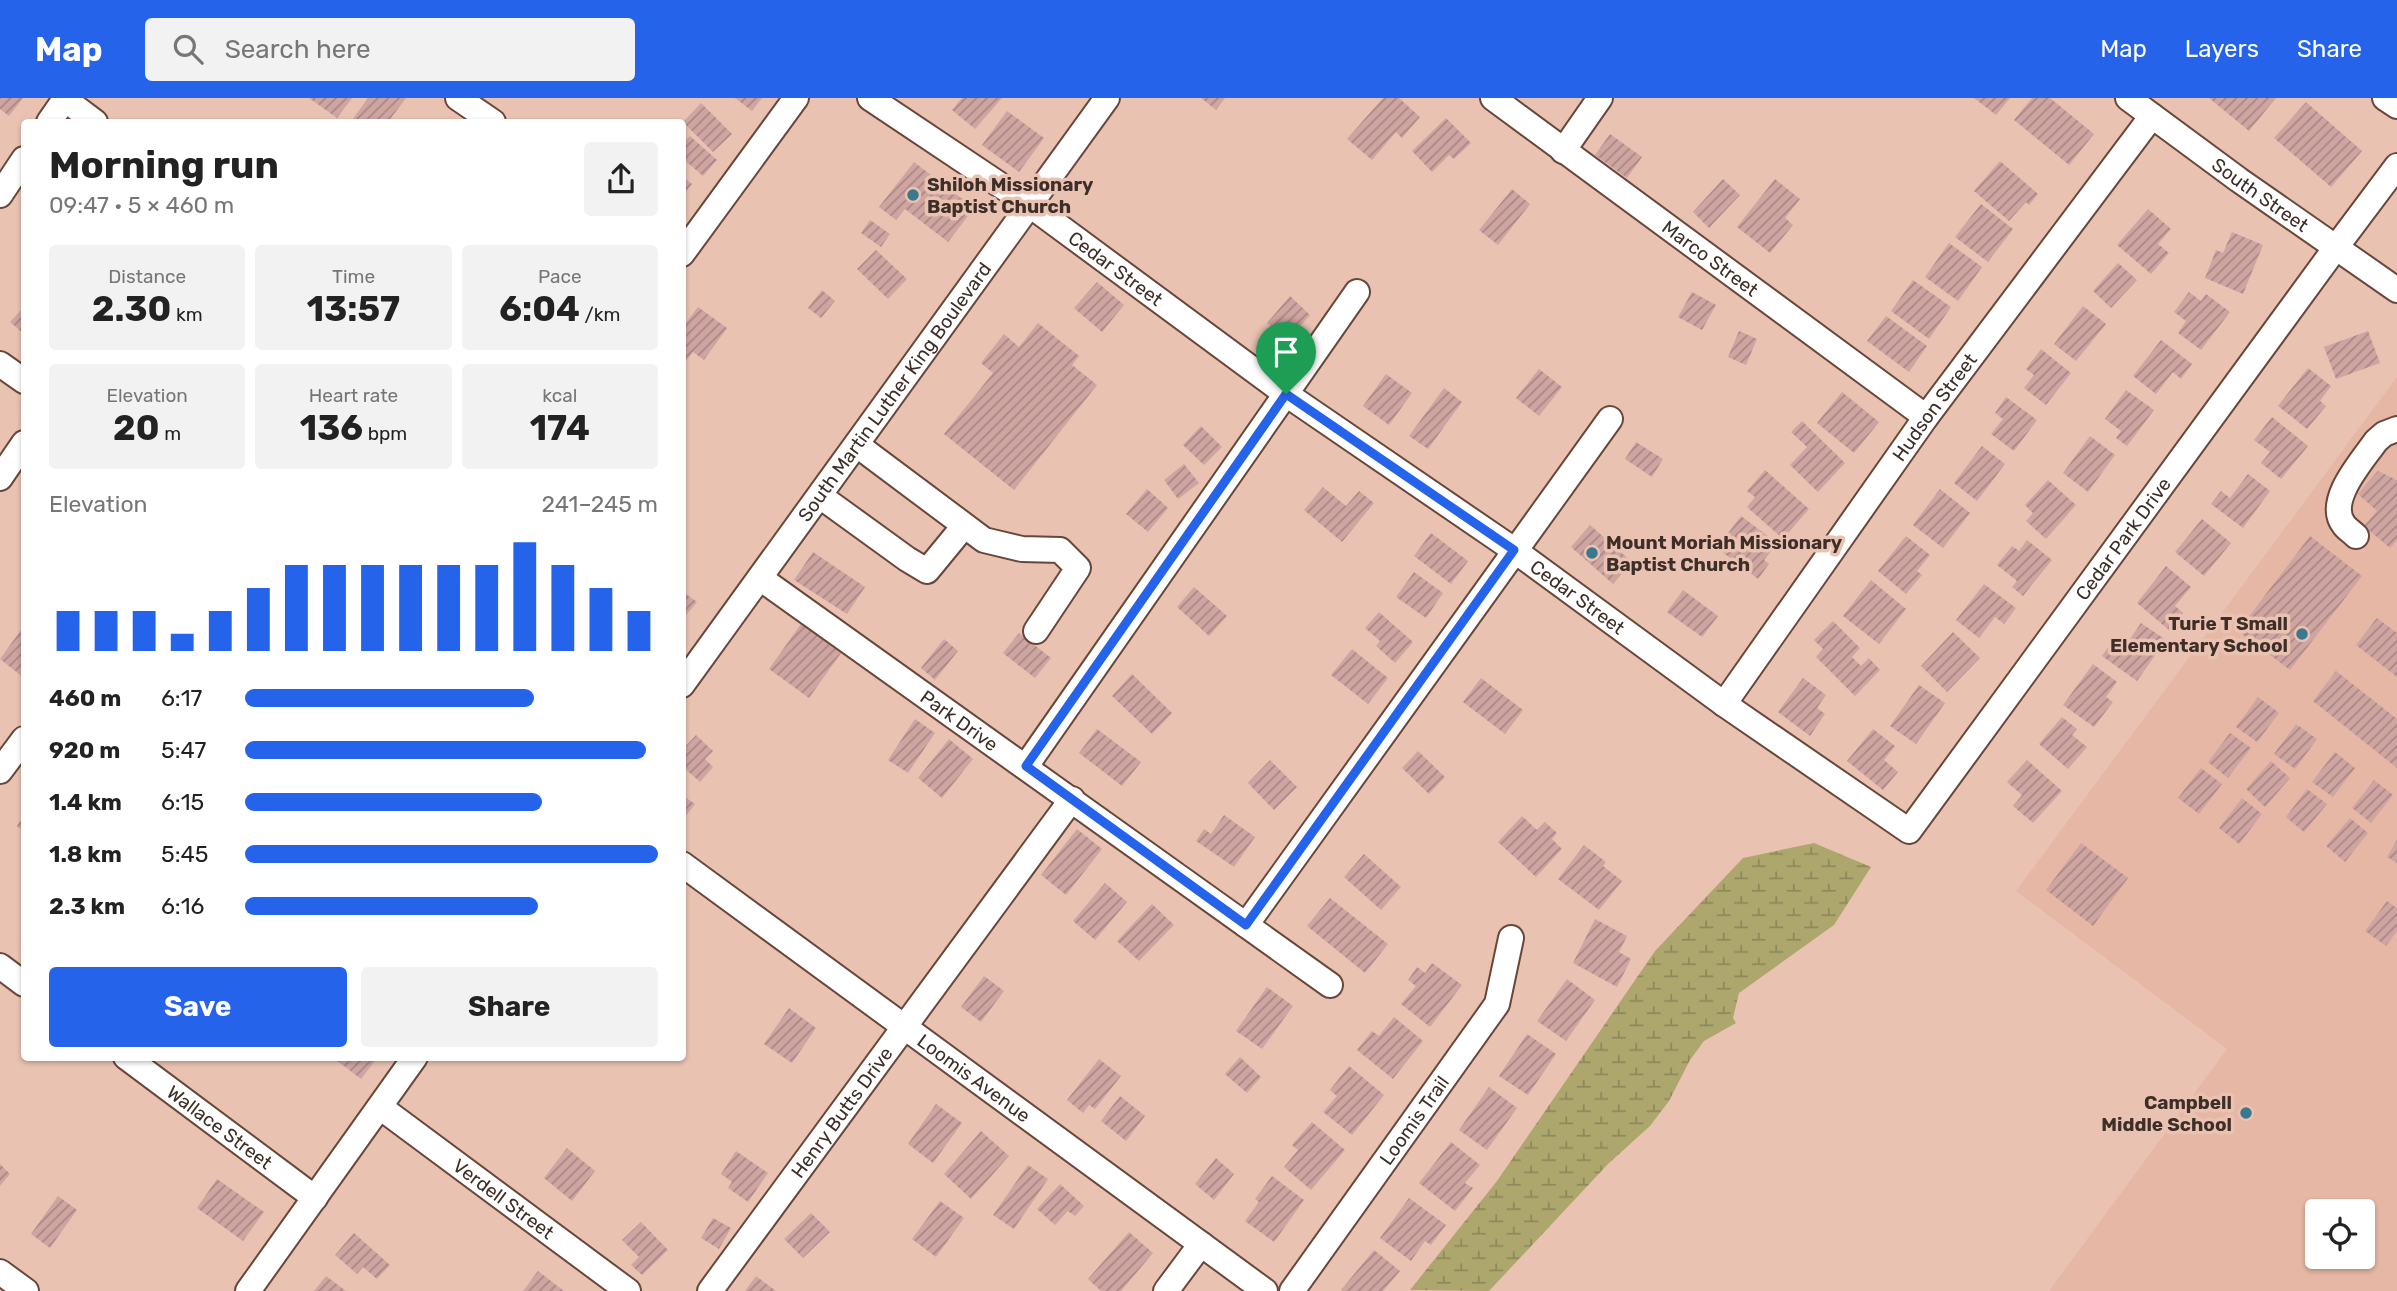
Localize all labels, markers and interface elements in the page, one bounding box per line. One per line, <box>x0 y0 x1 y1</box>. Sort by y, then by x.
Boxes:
search box <box>145 18 635 81</box>
text: Map <box>35 30 103 69</box>
icon: search <box>169 30 207 68</box>
text: Search here <box>225 34 370 65</box>
text: Map <box>2100 35 2147 63</box>
text: Layers <box>2185 35 2259 63</box>
text: Share <box>2297 35 2362 63</box>
text: Morning run <box>49 142 279 188</box>
button: share <box>584 142 658 216</box>
street label: South Street <box>2208 153 2314 237</box>
place label: Shiloh Missionary Baptist Church <box>927 173 1094 218</box>
marker: Shiloh Missionary Baptist Church <box>905 187 921 203</box>
text: 09:47 · 5 × 460 m <box>49 191 234 219</box>
street label: Marco Street <box>1658 215 1763 301</box>
street label: Cedar Street <box>1064 226 1168 311</box>
street label: South Martin Luther King Boulevard <box>793 258 996 526</box>
text: Distance <box>108 265 186 288</box>
text: Time <box>332 265 375 288</box>
text: Pace <box>538 265 582 288</box>
text: 2.30 <box>92 288 171 330</box>
text: 13:57 <box>307 288 400 330</box>
text: 6:04 <box>499 288 580 330</box>
text: km <box>171 303 203 326</box>
text: /km <box>580 303 620 326</box>
pin <box>1256 322 1316 394</box>
icon: arrive <box>1267 333 1305 371</box>
street label: Hudson Street <box>1887 348 1982 465</box>
text: Elevation <box>106 384 188 407</box>
text: Heart rate <box>309 384 398 407</box>
text: kcal <box>542 384 577 407</box>
text: 20 <box>113 407 160 449</box>
text: 136 <box>300 407 363 449</box>
text: 174 <box>530 407 590 449</box>
text: m <box>160 422 181 445</box>
text: bpm <box>363 422 407 445</box>
street label: Cedar Park Drive <box>2070 473 2175 605</box>
text: Elevation <box>49 490 148 518</box>
text: 241–245 m <box>541 490 658 518</box>
place label: Mount Moriah Missionary Baptist Church <box>1606 531 1843 576</box>
marker: Mount Moriah Missionary Baptist Church <box>1584 545 1600 561</box>
street label: Cedar Street <box>1526 554 1630 639</box>
place label: Turie T Small Elementary School <box>2110 612 2288 657</box>
marker: Turie T Small Elementary School <box>2294 626 2310 642</box>
text: 460 m <box>49 684 121 712</box>
text: 6:17 <box>161 684 202 712</box>
street label: Park Drive <box>916 685 1003 756</box>
text: 920 m <box>49 736 120 764</box>
text: 5:47 <box>161 736 206 764</box>
text: 1.4 km <box>49 788 122 816</box>
text: 6:15 <box>161 788 204 816</box>
text: 1.8 km <box>49 840 122 868</box>
text: 5:45 <box>161 840 209 868</box>
text: 2.3 km <box>49 892 125 920</box>
text: 6:16 <box>161 892 204 920</box>
button: Save <box>49 967 347 1047</box>
button: Share <box>361 967 658 1047</box>
street label: Loomis Avenue <box>913 1029 1035 1127</box>
street label: Henry Butts Drive <box>786 1042 897 1182</box>
street label: Loomis Trail <box>1374 1071 1454 1169</box>
street label: Wallace Street <box>162 1080 278 1174</box>
place label: Campbell Middle School <box>2101 1091 2232 1136</box>
marker: Campbell Middle School <box>2238 1105 2254 1121</box>
street label: Verdell Street <box>449 1154 559 1244</box>
map controls <box>2305 1199 2375 1269</box>
button: locate <box>2305 1199 2375 1269</box>

